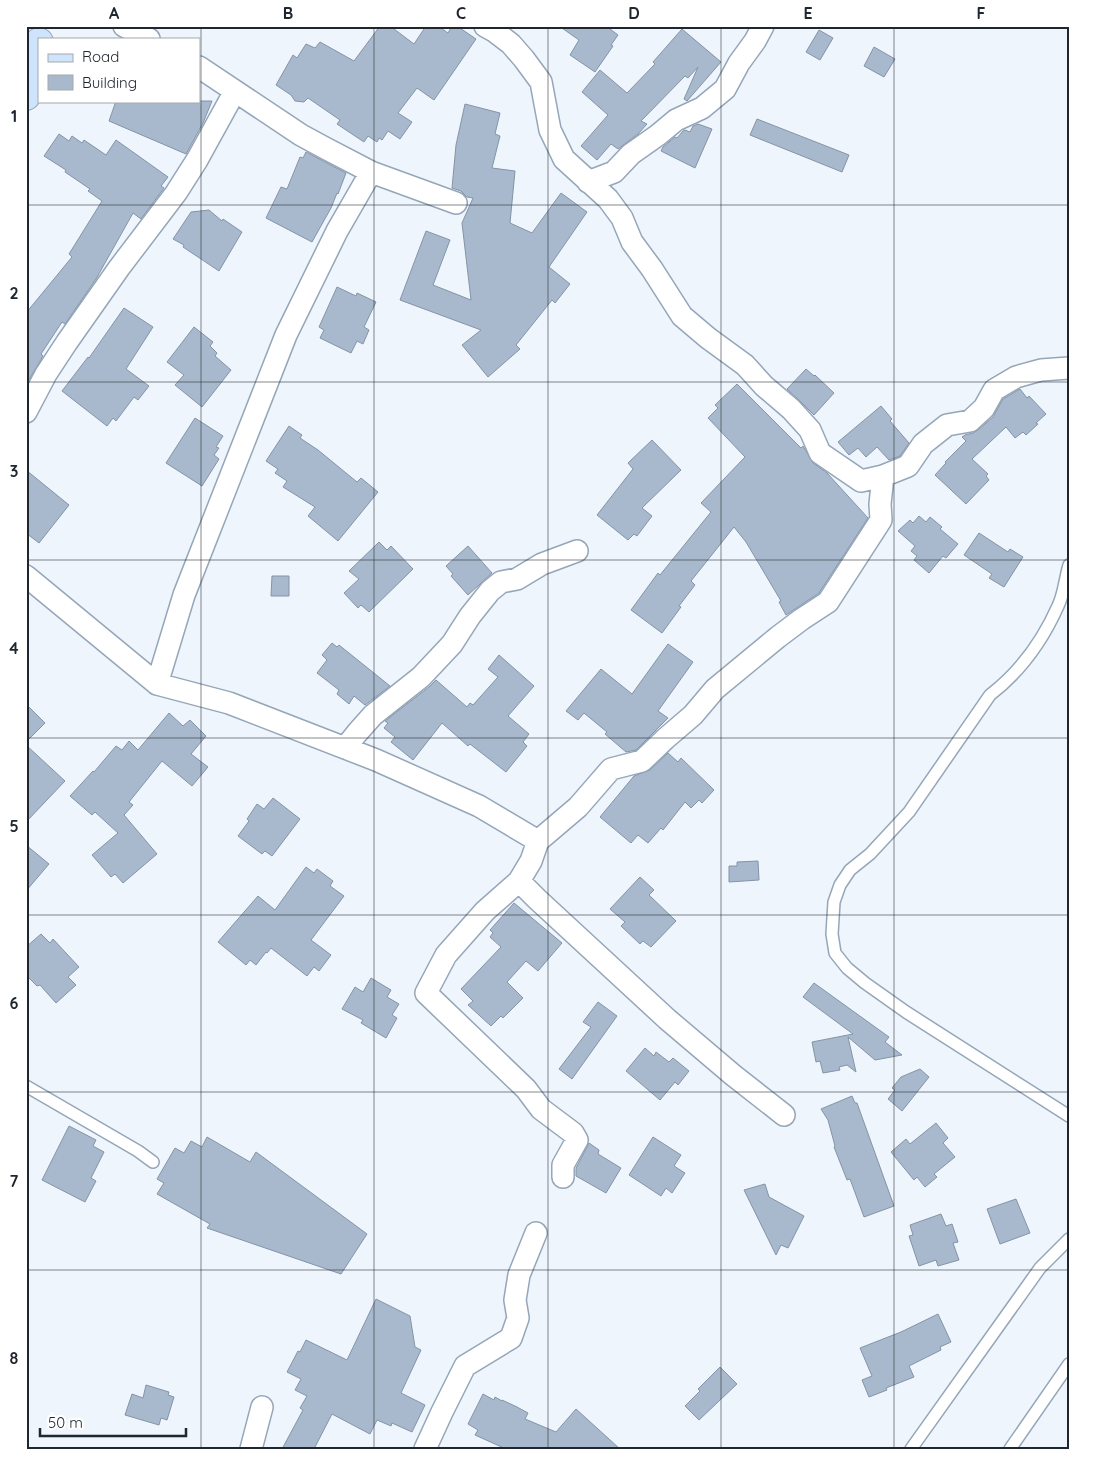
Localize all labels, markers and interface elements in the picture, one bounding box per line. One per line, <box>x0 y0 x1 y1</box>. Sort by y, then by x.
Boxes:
text: A <box>109 3 120 23</box>
text: B <box>283 3 293 23</box>
text: C <box>456 3 466 23</box>
text: D <box>628 3 640 23</box>
text: E <box>803 3 813 23</box>
text: F <box>977 3 986 23</box>
legend <box>38 38 200 102</box>
text: Road <box>82 47 119 66</box>
text: Building <box>82 73 137 92</box>
text: 1 <box>11 106 17 126</box>
text: 2 <box>9 283 19 303</box>
text: 3 <box>10 461 18 481</box>
text: 4 <box>9 638 19 658</box>
text: 5 <box>9 816 19 836</box>
text: 6 <box>10 993 19 1013</box>
text: 7 <box>10 1171 19 1191</box>
text: 8 <box>10 1348 19 1368</box>
scale bar <box>40 1405 186 1437</box>
text: 50 m <box>48 1413 83 1432</box>

